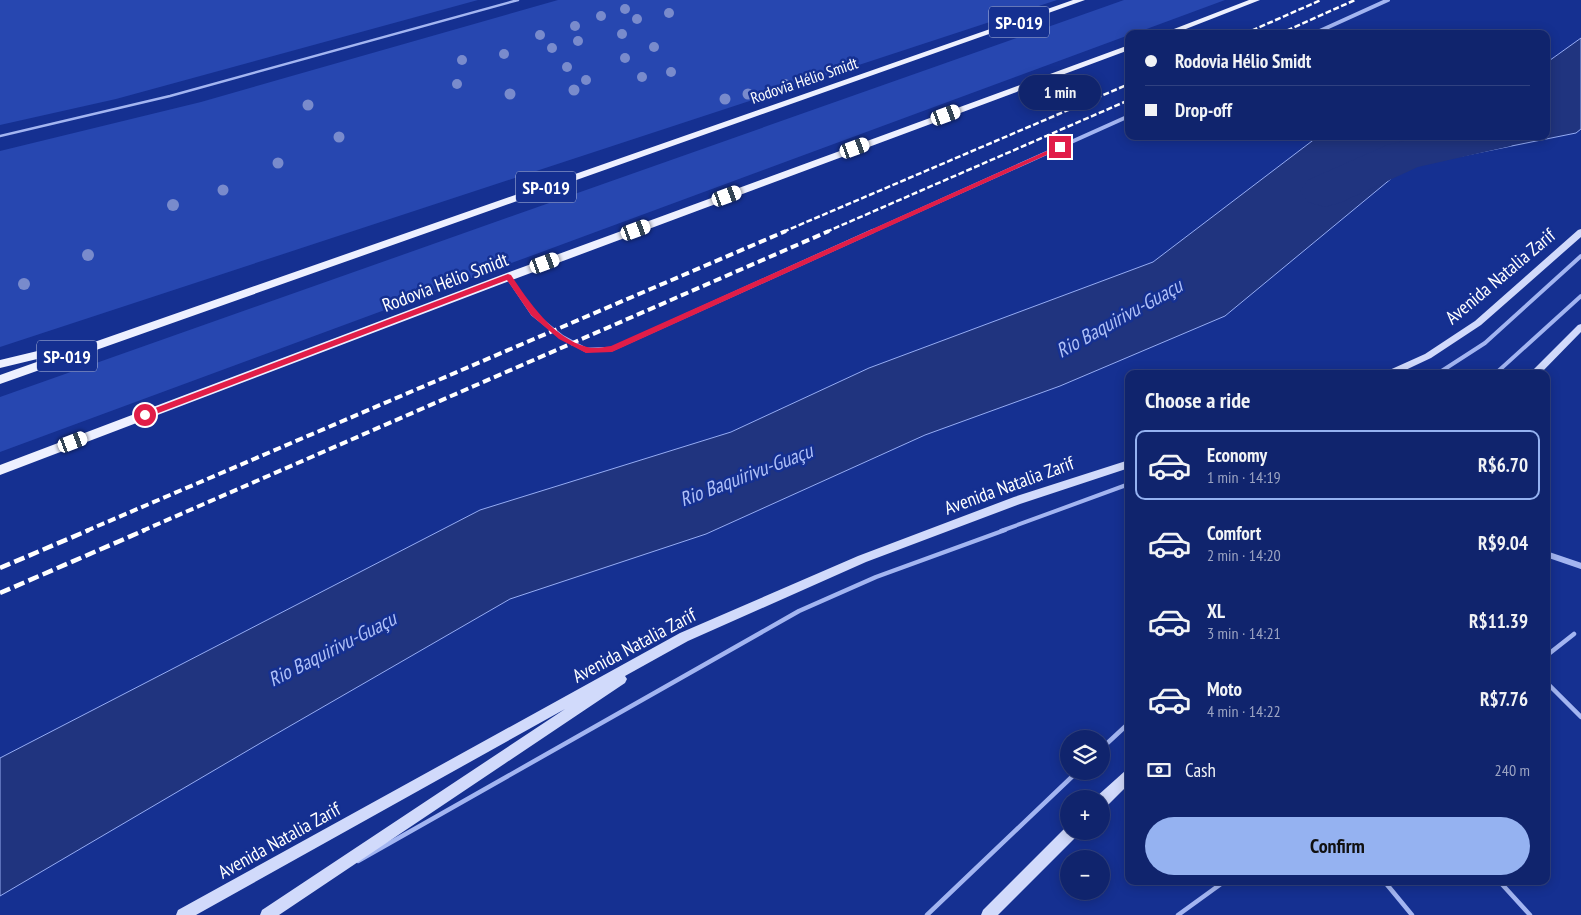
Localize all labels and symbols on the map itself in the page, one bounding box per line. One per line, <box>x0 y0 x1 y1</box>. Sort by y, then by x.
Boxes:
road number: SP-019 <box>989 7 1049 38</box>
street label: Rodovia Hélio Smidt <box>748 52 861 108</box>
callout: 1 min <box>1019 74 1101 110</box>
car <box>929 103 962 127</box>
car <box>838 136 871 160</box>
route end <box>1049 136 1071 158</box>
road number: SP-019 <box>516 172 576 202</box>
car <box>710 184 743 208</box>
car <box>619 218 652 242</box>
street label: Avenida Natalia Zarif <box>1440 222 1561 329</box>
street label: Rodovia Hélio Smidt <box>379 247 512 317</box>
car <box>528 251 561 275</box>
water label: Rio Baquirivu-Guaçu <box>1051 272 1188 363</box>
road number: SP-019 <box>37 341 97 372</box>
route start <box>134 404 156 426</box>
car <box>56 430 89 454</box>
water label: Rio Baquirivu-Guaçu <box>676 437 817 512</box>
street label: Avenida Natalia Zarif <box>941 450 1078 520</box>
street label: Avenida Natalia Zarif <box>568 602 701 688</box>
water label: Rio Baquirivu-Guaçu <box>264 605 402 692</box>
street label: Avenida Natalia Zarif <box>214 796 345 884</box>

